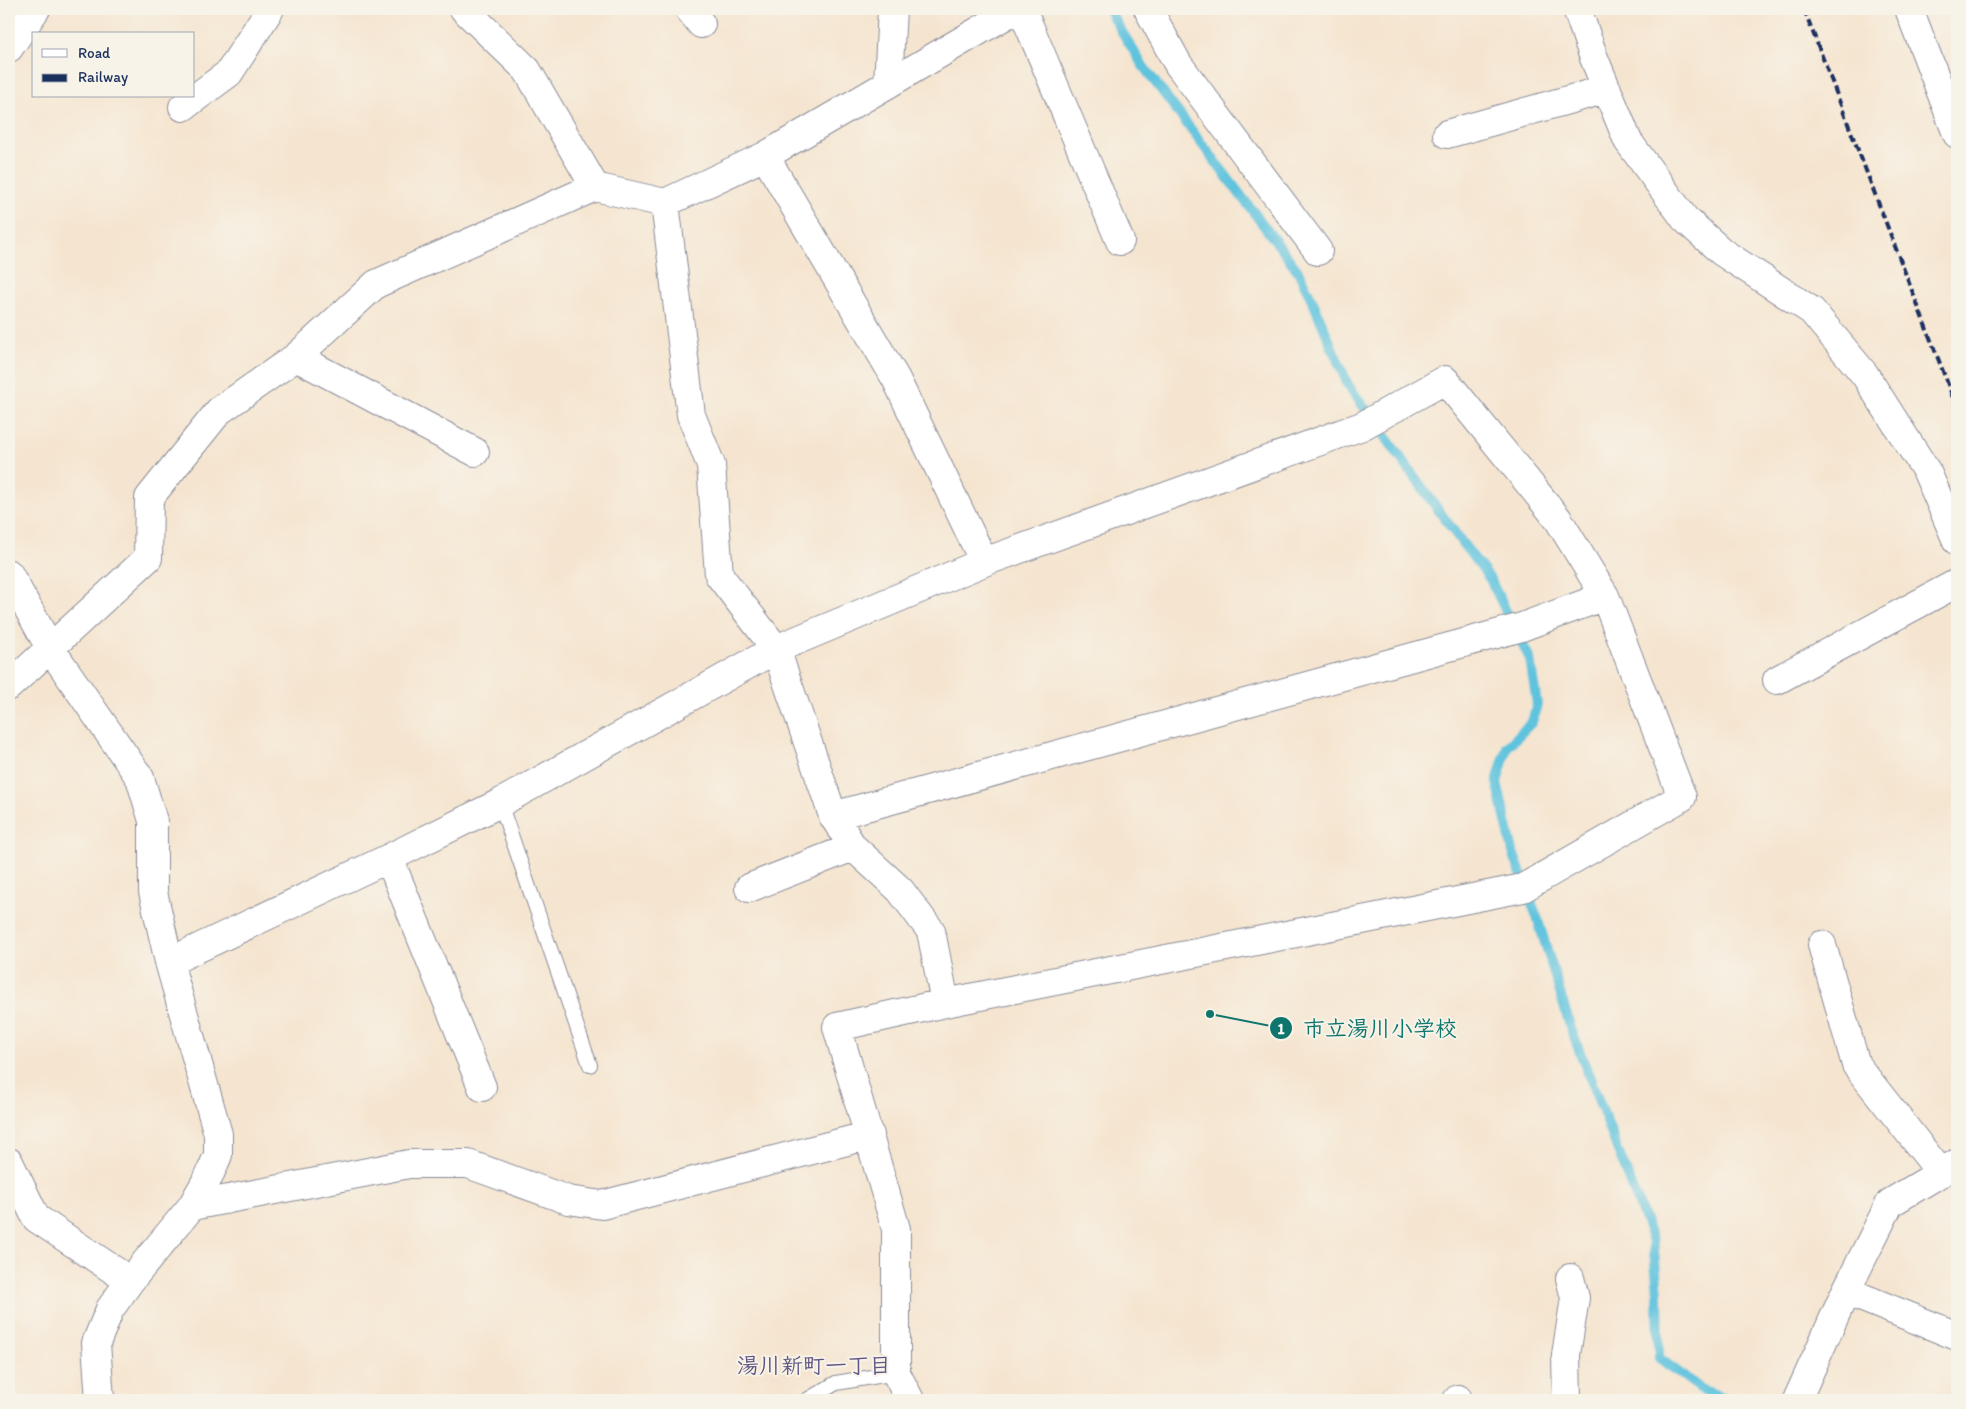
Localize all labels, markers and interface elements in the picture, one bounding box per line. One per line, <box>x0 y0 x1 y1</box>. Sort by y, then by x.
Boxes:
legend <box>32 32 195 98</box>
text: Road <box>78 44 111 62</box>
text: Railway <box>78 68 128 86</box>
callout: 市立湯川小学校 <box>1268 1010 1467 1047</box>
text: 市立湯川小学校 <box>1303 1015 1457 1042</box>
text: 1 <box>1278 1020 1285 1038</box>
district label: 湯川新町一丁目 <box>737 1352 891 1379</box>

